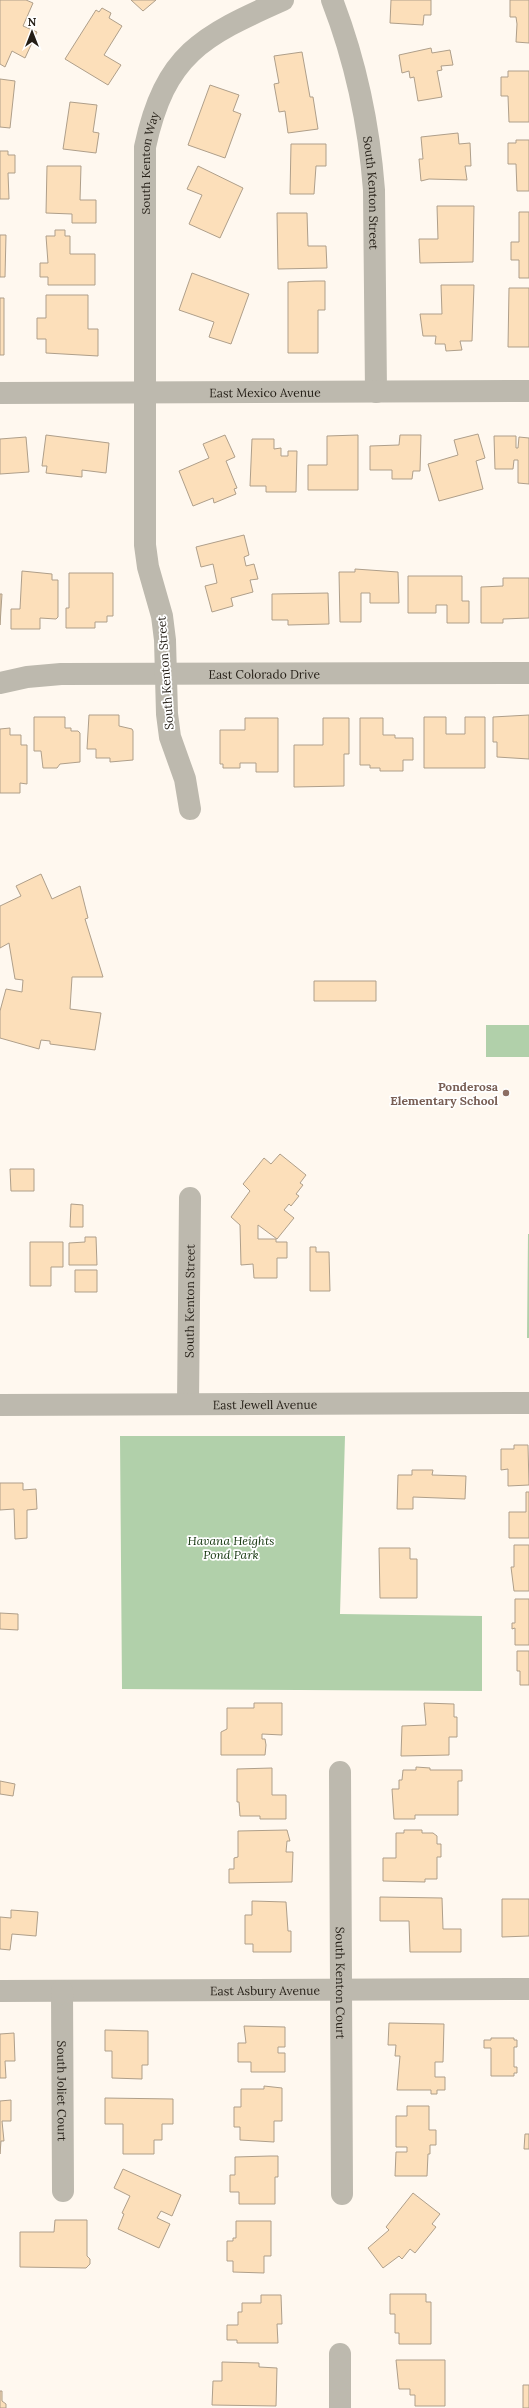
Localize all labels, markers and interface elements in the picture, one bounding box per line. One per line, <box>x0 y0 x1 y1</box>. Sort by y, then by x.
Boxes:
north arrow <box>12 12 52 52</box>
text: N <box>28 15 37 29</box>
street label: South Kenton Way <box>138 109 162 214</box>
street label: South Kenton Street <box>361 135 382 250</box>
street label: East Mexico Avenue <box>209 384 321 400</box>
street label: South Kenton Street <box>154 615 176 730</box>
street label: East Colorado Drive <box>208 666 320 681</box>
place label: Ponderosa Elementary School <box>390 1079 499 1108</box>
marker: Ponderosa Elementary School <box>501 1088 511 1098</box>
street label: South Kenton Street <box>181 1244 197 1358</box>
street label: East Jewell Avenue <box>213 1396 318 1412</box>
park label: Havana Heights Pond Park <box>188 1533 274 1562</box>
street label: South Kenton Court <box>333 1927 349 2040</box>
street label: East Asbury Avenue <box>210 1982 321 1998</box>
street label: South Joliet Court <box>55 2041 70 2142</box>

